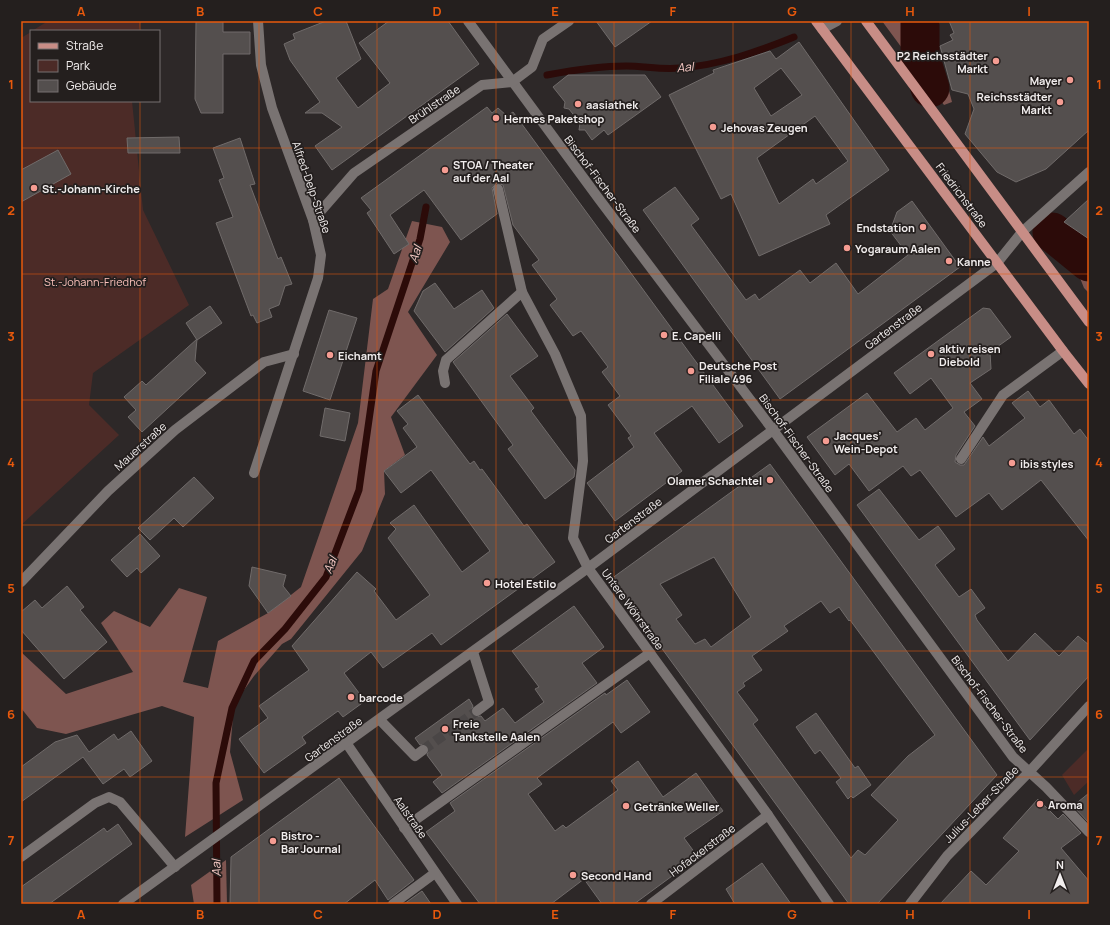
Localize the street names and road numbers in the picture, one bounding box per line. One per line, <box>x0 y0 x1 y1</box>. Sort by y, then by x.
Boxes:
street label: Brühlstraße <box>405 81 463 127</box>
street label: Bischof-Fischer-Straße <box>561 132 645 236</box>
street label: Alfred-Delp-Straße <box>289 139 335 236</box>
street label: Friedrichstraße <box>933 160 992 231</box>
street label: Gartenstraße <box>861 299 925 352</box>
street label: Bischof-Fischer-Straße <box>756 391 838 496</box>
street label: Mauerstraße <box>111 418 170 473</box>
street label: Gartenstraße <box>601 493 665 546</box>
street label: Untere Wöhrstraße <box>598 565 668 653</box>
street label: Bischof-Fischer-Straße <box>948 652 1032 756</box>
street label: Gartenstraße <box>301 713 365 765</box>
street label: Julius-Leber-Straße <box>940 762 1022 846</box>
street label: Aalstraße <box>391 793 431 842</box>
street label: Hofackerstraße <box>666 820 738 880</box>

